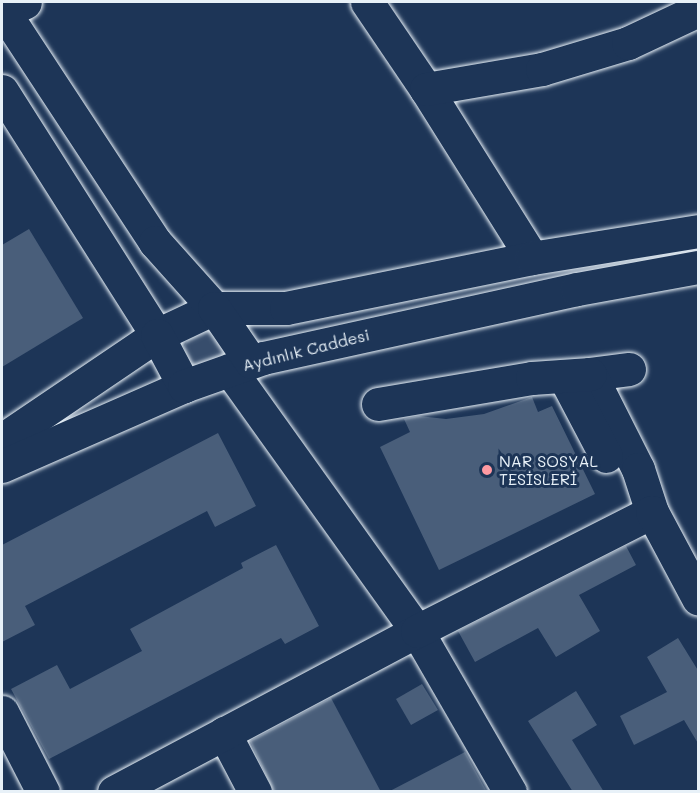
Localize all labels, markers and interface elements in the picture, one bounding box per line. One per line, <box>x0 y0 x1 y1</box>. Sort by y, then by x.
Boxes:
street label: Aydınlık Caddesi <box>240 325 372 375</box>
place label: NAR SOSYAL TESİSLERİ <box>499 451 598 489</box>
marker: NAR SOSYAL TESİSLERİ <box>480 463 494 477</box>

